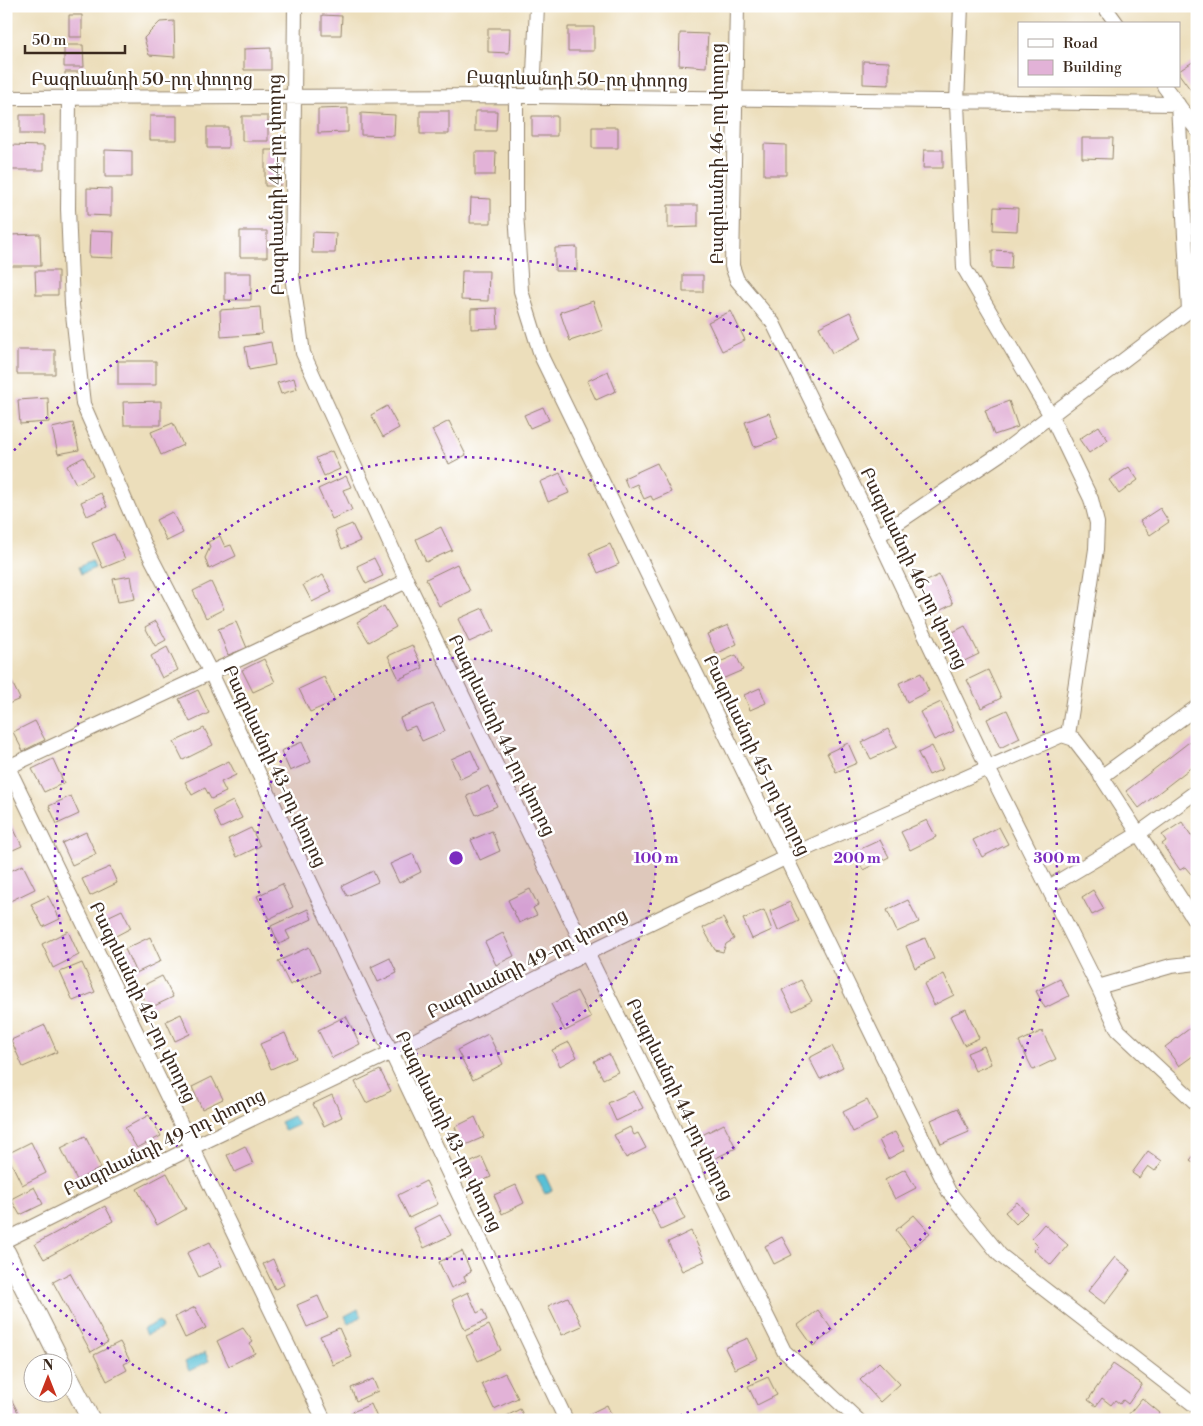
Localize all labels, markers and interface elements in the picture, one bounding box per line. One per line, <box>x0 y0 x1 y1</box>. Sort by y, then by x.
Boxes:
scale bar <box>25 22 125 54</box>
legend <box>1018 22 1180 88</box>
text: 50 m <box>32 31 66 50</box>
text: Road <box>1063 34 1098 53</box>
street label: Բագրևանդի 46-րդ փողոց <box>706 43 729 265</box>
text: Building <box>1062 58 1122 77</box>
street label: Բագրևանդի 50-րդ փողոց <box>466 66 688 93</box>
street label: Բագրևանդի 50-րդ փողոց <box>31 68 253 91</box>
street label: Բագրևանդի 44-րդ փողոց <box>263 74 290 296</box>
street label: Բագրևանդի 46-րդ փողոց <box>855 464 972 673</box>
street label: Բագրևանդի 44-րդ փողոց <box>443 631 561 840</box>
street label: Բագրևանդի 45-րդ փողոց <box>698 651 815 859</box>
street label: Բագրևանդի 43-րդ փողոց <box>217 661 332 871</box>
centre of rings <box>447 849 465 867</box>
text: 100 m <box>634 849 679 868</box>
text: 200 m <box>833 849 881 868</box>
text: 300 m <box>1034 849 1081 868</box>
street label: Բագրևանդի 42-րդ փողոց <box>84 898 201 1107</box>
street label: Բագրևանդի 49-րդ փողոց <box>423 903 631 1024</box>
street label: Բագրևանդի 44-րդ փողոց <box>621 995 739 1204</box>
street label: Բագրևանդի 43-րդ փողոց <box>390 1027 507 1235</box>
street label: Բագրևանդի 49-րդ փողոց <box>60 1084 269 1201</box>
north arrow <box>22 1354 72 1404</box>
text: N <box>42 1357 54 1375</box>

